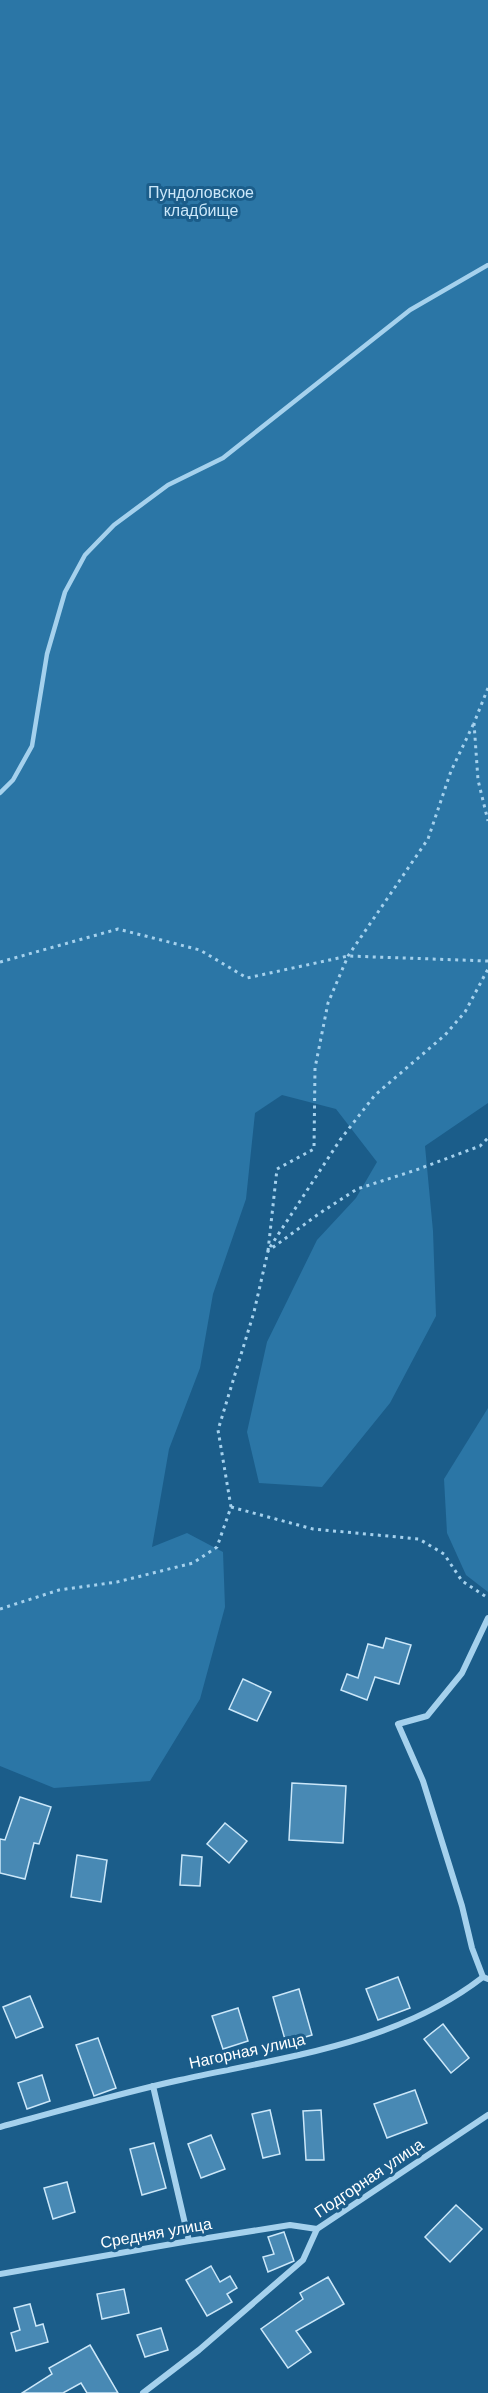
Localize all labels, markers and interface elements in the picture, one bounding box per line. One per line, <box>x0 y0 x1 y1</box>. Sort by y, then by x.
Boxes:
park label: Пундоловское кладбище <box>148 182 254 221</box>
street label: Нагорная улица <box>187 2028 307 2074</box>
street label: Подгорная улица <box>310 2134 428 2222</box>
street label: Средняя улица <box>99 2213 213 2253</box>

